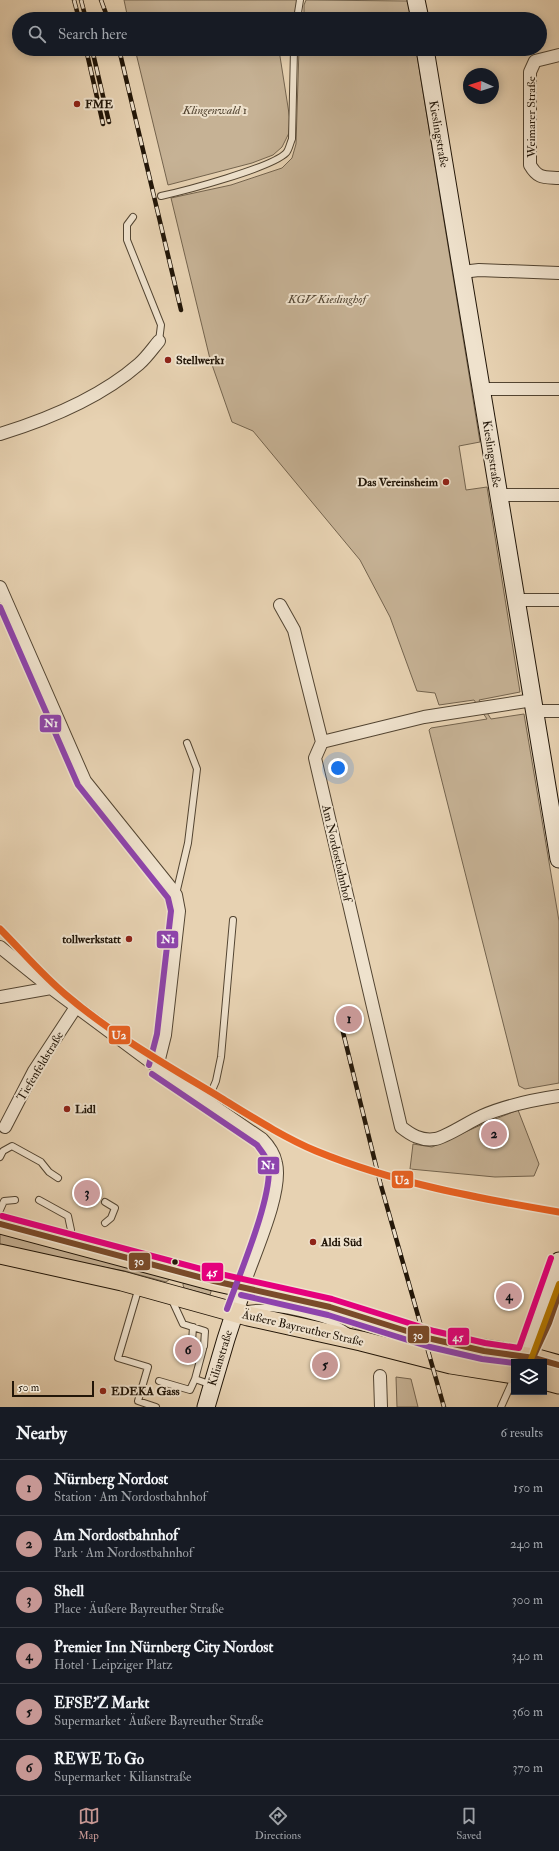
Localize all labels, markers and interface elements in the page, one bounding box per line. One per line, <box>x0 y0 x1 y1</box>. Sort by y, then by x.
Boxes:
search box <box>12 12 547 56</box>
icon: search <box>26 23 48 45</box>
text: Search here <box>58 25 127 44</box>
north arrow <box>463 68 499 104</box>
street label: Weimarer Straße <box>524 76 539 159</box>
place label: FME <box>85 97 113 112</box>
marker: FME <box>72 99 82 109</box>
street label: Kieslingstraße <box>425 99 452 169</box>
park label: Klingenwald 1 <box>182 103 247 118</box>
park label: KGV Kieslinghof <box>287 292 370 307</box>
place label: Stellwerk1 <box>176 353 224 368</box>
marker: Stellwerk1 <box>163 355 173 365</box>
street label: Kieslingstraße <box>479 419 504 489</box>
place label: Das Vereinsheim <box>357 475 439 490</box>
marker: Das Vereinsheim <box>441 477 451 487</box>
line badge: N1 <box>39 714 62 733</box>
text: N1 <box>43 717 58 730</box>
your location <box>328 758 348 778</box>
street label: Am Nordostbahnhof <box>318 802 355 905</box>
line badge: N1 <box>156 930 179 949</box>
place label: tollwerkstatt <box>62 932 121 947</box>
text: N1 <box>160 933 175 946</box>
marker: tollwerkstatt <box>124 934 134 944</box>
pin: 1 <box>336 1004 362 1034</box>
line badge: U2 <box>108 1025 131 1045</box>
street label: Tiefenfeldstraße <box>14 1029 67 1104</box>
text: U2 <box>112 1029 127 1042</box>
place label: Lidl <box>75 1102 97 1117</box>
marker: Lidl <box>62 1104 72 1114</box>
pin: 2 <box>481 1119 507 1149</box>
line badge: N1 <box>257 1156 280 1175</box>
text: N1 <box>260 1159 275 1172</box>
line badge: U2 <box>391 1170 414 1189</box>
text: U2 <box>395 1174 410 1187</box>
pin: 3 <box>74 1178 100 1208</box>
place label: Aldi Süd <box>320 1235 362 1250</box>
marker: Aldi Süd <box>308 1237 318 1247</box>
line badge: 30 <box>128 1252 151 1271</box>
text: 30 <box>134 1255 144 1268</box>
unlabelled marker <box>170 1257 180 1267</box>
line badge: 45 <box>201 1262 224 1282</box>
text: 45 <box>206 1266 218 1280</box>
pin: 4 <box>496 1281 522 1311</box>
street label: Äußere Bayreuther Straße <box>240 1307 365 1350</box>
line badge: 30 <box>407 1325 430 1344</box>
line badge: 45 <box>447 1327 470 1346</box>
street label: Kilianstraße <box>205 1328 236 1388</box>
text: 30 <box>413 1329 423 1342</box>
text: 45 <box>452 1331 464 1345</box>
pin: 6 <box>175 1335 201 1365</box>
pin: 5 <box>312 1350 338 1380</box>
map controls <box>511 1359 547 1395</box>
button: layers <box>511 1359 547 1395</box>
scale bar <box>12 1379 94 1398</box>
text: 50 m <box>18 1381 39 1394</box>
place label: EDEKA Gass <box>111 1384 180 1399</box>
marker: EDEKA Gass <box>98 1386 108 1396</box>
text: Nearby <box>16 1423 67 1444</box>
text: 6 results <box>500 1425 543 1441</box>
text: Nürnberg Nordost <box>54 1470 168 1489</box>
text: 1 <box>27 1480 31 1496</box>
text: 150 m <box>513 1480 543 1496</box>
text: Station · Am Nordostbahnhof <box>54 1489 207 1505</box>
text: Am Nordostbahnhof <box>54 1526 178 1545</box>
text: 2 <box>26 1536 32 1552</box>
text: 240 m <box>510 1536 543 1552</box>
text: Park · Am Nordostbahnhof <box>54 1545 193 1561</box>
text: Shell <box>54 1582 84 1601</box>
text: 3 <box>27 1592 32 1608</box>
text: 300 m <box>512 1592 543 1608</box>
text: Place · Äußere Bayreuther Straße <box>54 1601 224 1617</box>
text: Premier Inn Nürnberg City Nordost <box>54 1638 273 1657</box>
text: 4 <box>25 1648 33 1664</box>
text: 340 m <box>512 1648 543 1664</box>
text: Hotel · Leipziger Platz <box>54 1657 173 1673</box>
text: EFSE’Z Markt <box>54 1694 149 1713</box>
text: 5 <box>26 1704 32 1720</box>
text: 360 m <box>512 1704 543 1720</box>
text: Supermarket · Äußere Bayreuther Straße <box>54 1713 264 1729</box>
text: REWE To Go <box>54 1750 144 1769</box>
text: 6 <box>26 1760 32 1776</box>
text: 370 m <box>513 1760 543 1776</box>
text: Supermarket · Kilianstraße <box>54 1769 191 1785</box>
tab: Map <box>78 1805 100 1842</box>
tab: Directions <box>255 1805 301 1842</box>
tab: Saved <box>456 1805 481 1842</box>

